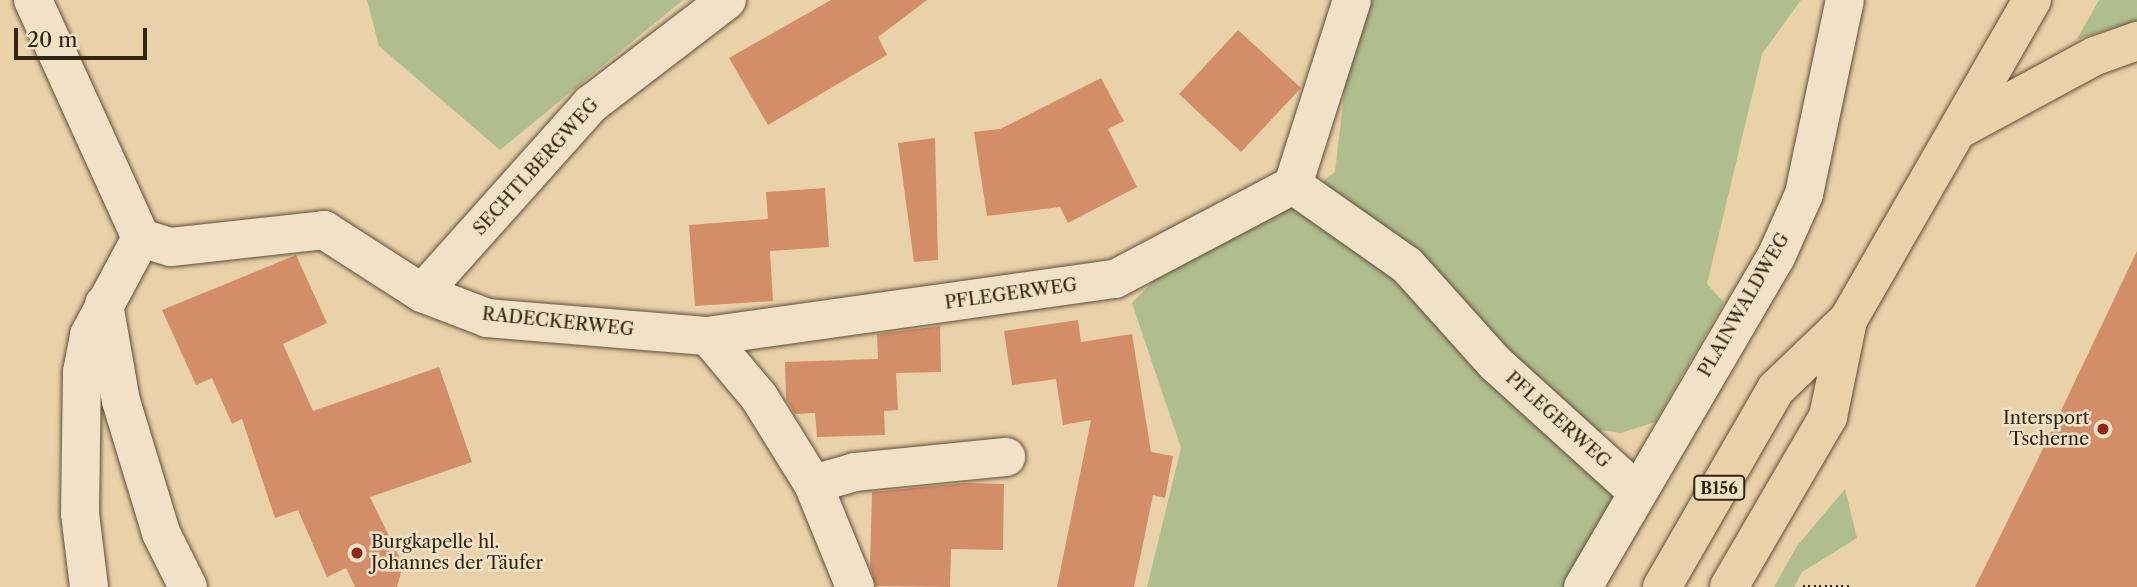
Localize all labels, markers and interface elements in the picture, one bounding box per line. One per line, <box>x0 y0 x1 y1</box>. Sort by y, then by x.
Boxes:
scale bar <box>18 14 150 58</box>
text: 20 m <box>27 27 78 52</box>
street label: SECHTLBERGWEG <box>469 94 603 240</box>
street label: PLAINWALDWEG <box>1694 229 1794 381</box>
street label: PFLEGERWEG <box>943 274 1079 314</box>
street label: RADECKERWEG <box>481 303 635 341</box>
street label: PFLEGERWEG <box>1501 367 1615 473</box>
place label: Intersport Tscherne <box>2003 408 2089 450</box>
marker: Intersport Tscherne <box>2095 421 2111 437</box>
road number: B156 <box>1693 475 1745 500</box>
place label: Burgkapelle hl. Johannes der Täufer <box>371 532 544 574</box>
marker: Burgkapelle hl. Johannes der Täufer <box>349 545 365 561</box>

